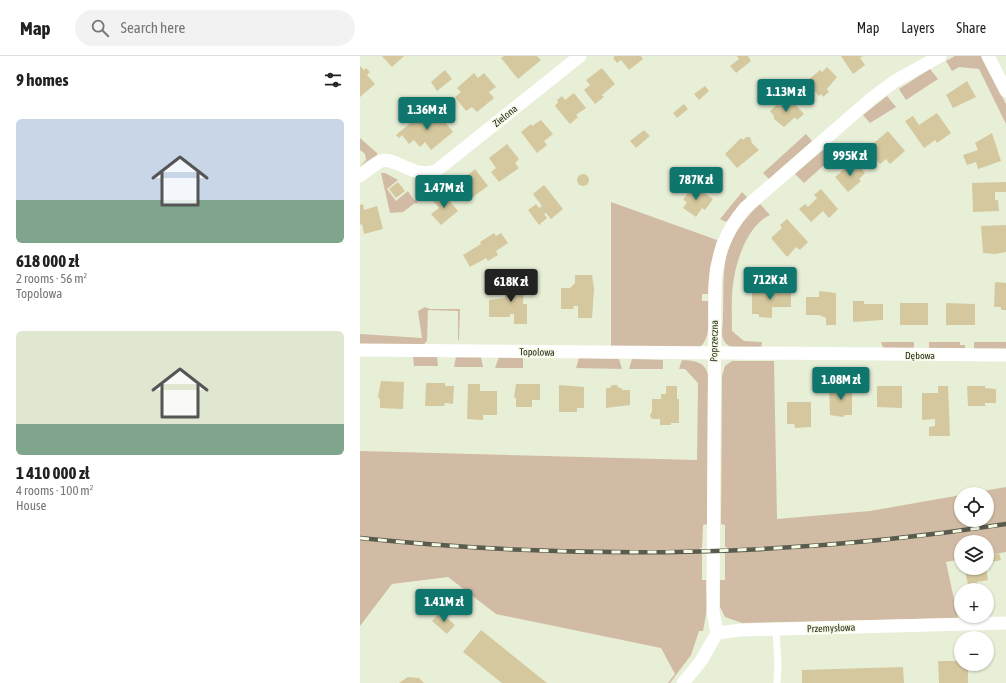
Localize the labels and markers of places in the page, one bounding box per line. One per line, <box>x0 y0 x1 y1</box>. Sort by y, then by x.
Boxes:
pin: 1.13M zł <box>745 79 827 113</box>
pin: 1.36M zł <box>386 97 468 131</box>
pin: 995K zł <box>813 143 887 177</box>
pin: 787K zł <box>659 167 733 201</box>
pin: 1.47M zł <box>403 175 485 209</box>
pin: 712K zł <box>733 267 807 301</box>
pin: 618K zł <box>474 269 548 303</box>
pin: 1.08M zł <box>800 367 882 401</box>
pin: 1.41M zł <box>403 589 485 623</box>

